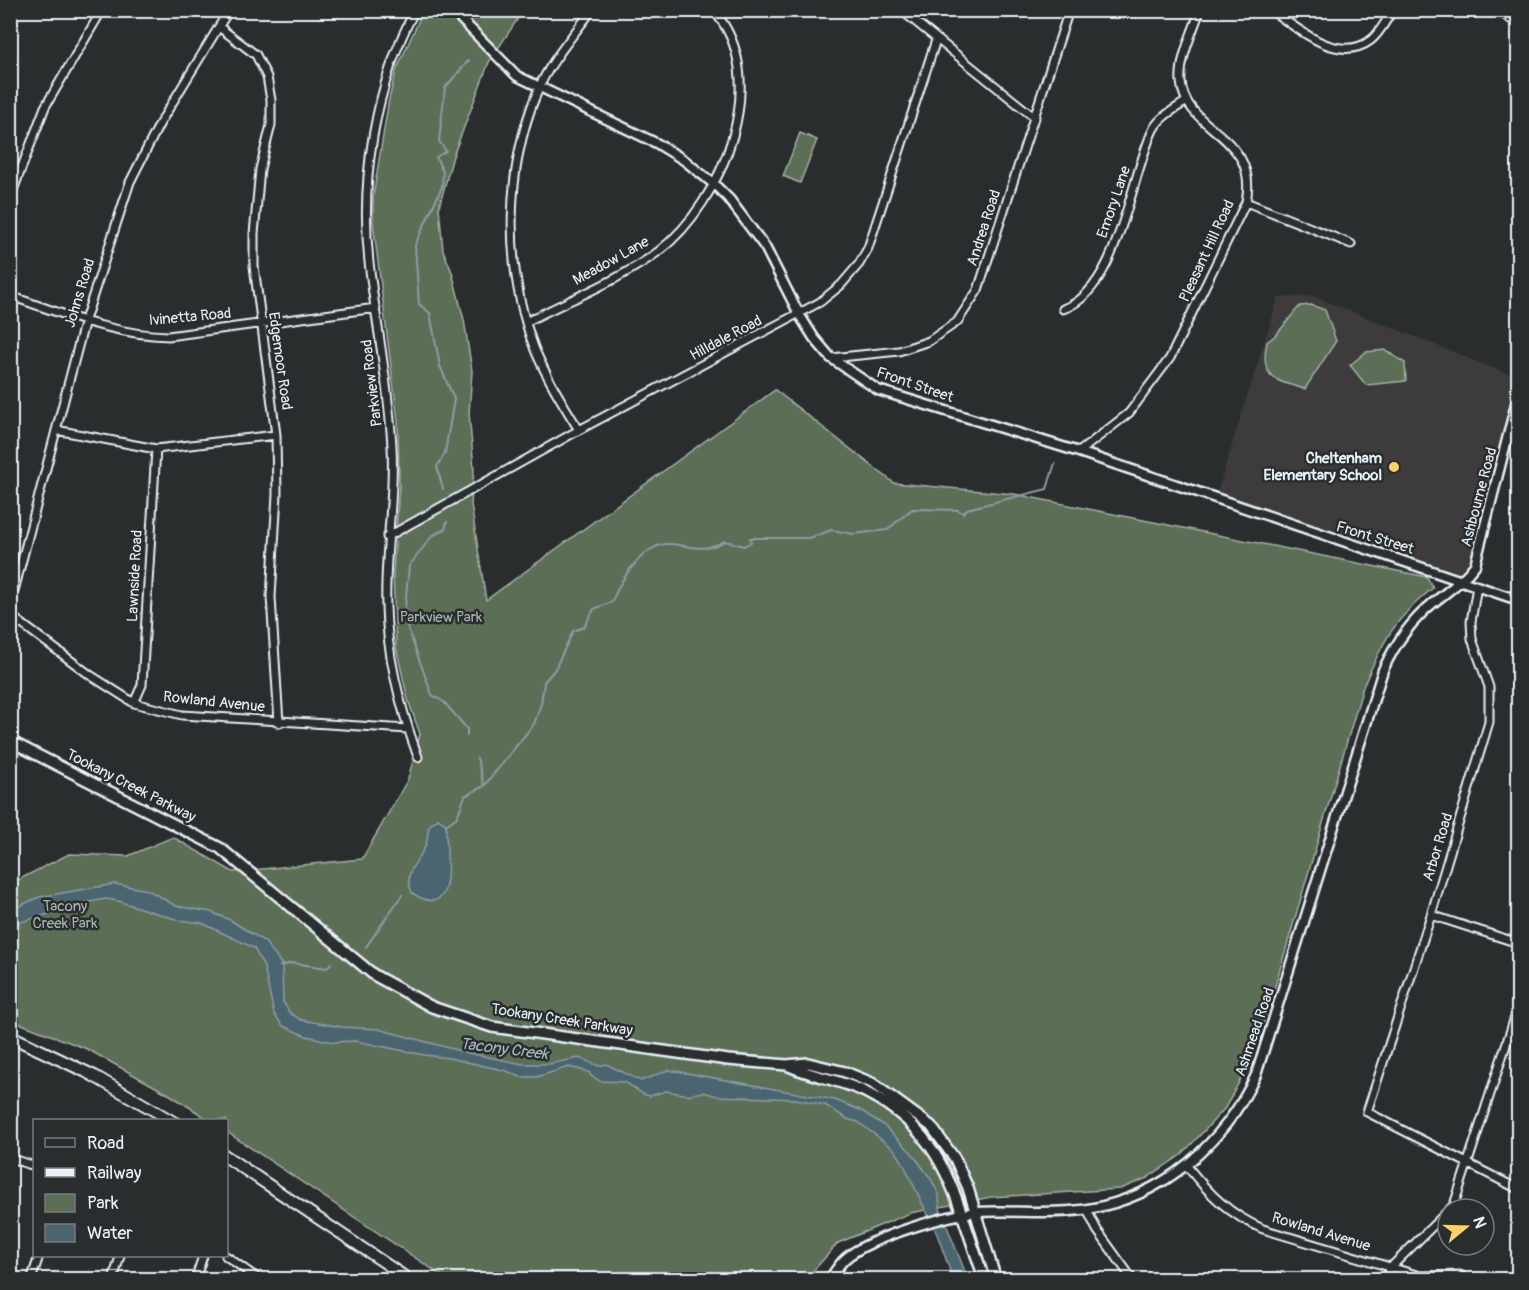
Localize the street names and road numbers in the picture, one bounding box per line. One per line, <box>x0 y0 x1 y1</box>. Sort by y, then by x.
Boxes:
street label: Emory Lane <box>1093 163 1135 241</box>
street label: Andrea Road <box>963 187 1005 269</box>
street label: Pleasant Hill Road <box>1175 197 1239 305</box>
street label: Meadow Lane <box>569 232 653 290</box>
street label: Johns Road <box>60 256 100 330</box>
street label: Ivinetta Road <box>148 304 232 330</box>
street label: Edgemoor Road <box>264 311 296 411</box>
street label: Hilldale Road <box>687 311 765 365</box>
street label: Parkview Road <box>357 338 387 428</box>
street label: Front Street <box>874 363 957 407</box>
street label: Ashbourne Road <box>1457 445 1501 549</box>
street label: Front Street <box>1334 517 1417 559</box>
street label: Lawnside Road <box>123 529 147 623</box>
street label: Rowland Avenue <box>162 687 266 717</box>
street label: Tookany Creek Parkway <box>63 745 199 827</box>
street label: Arbor Road <box>1419 811 1457 883</box>
street label: Ashmead Road <box>1231 985 1279 1079</box>
street label: Tookany Creek Parkway <box>490 999 635 1041</box>
street label: Rowland Avenue <box>1269 1208 1373 1256</box>

